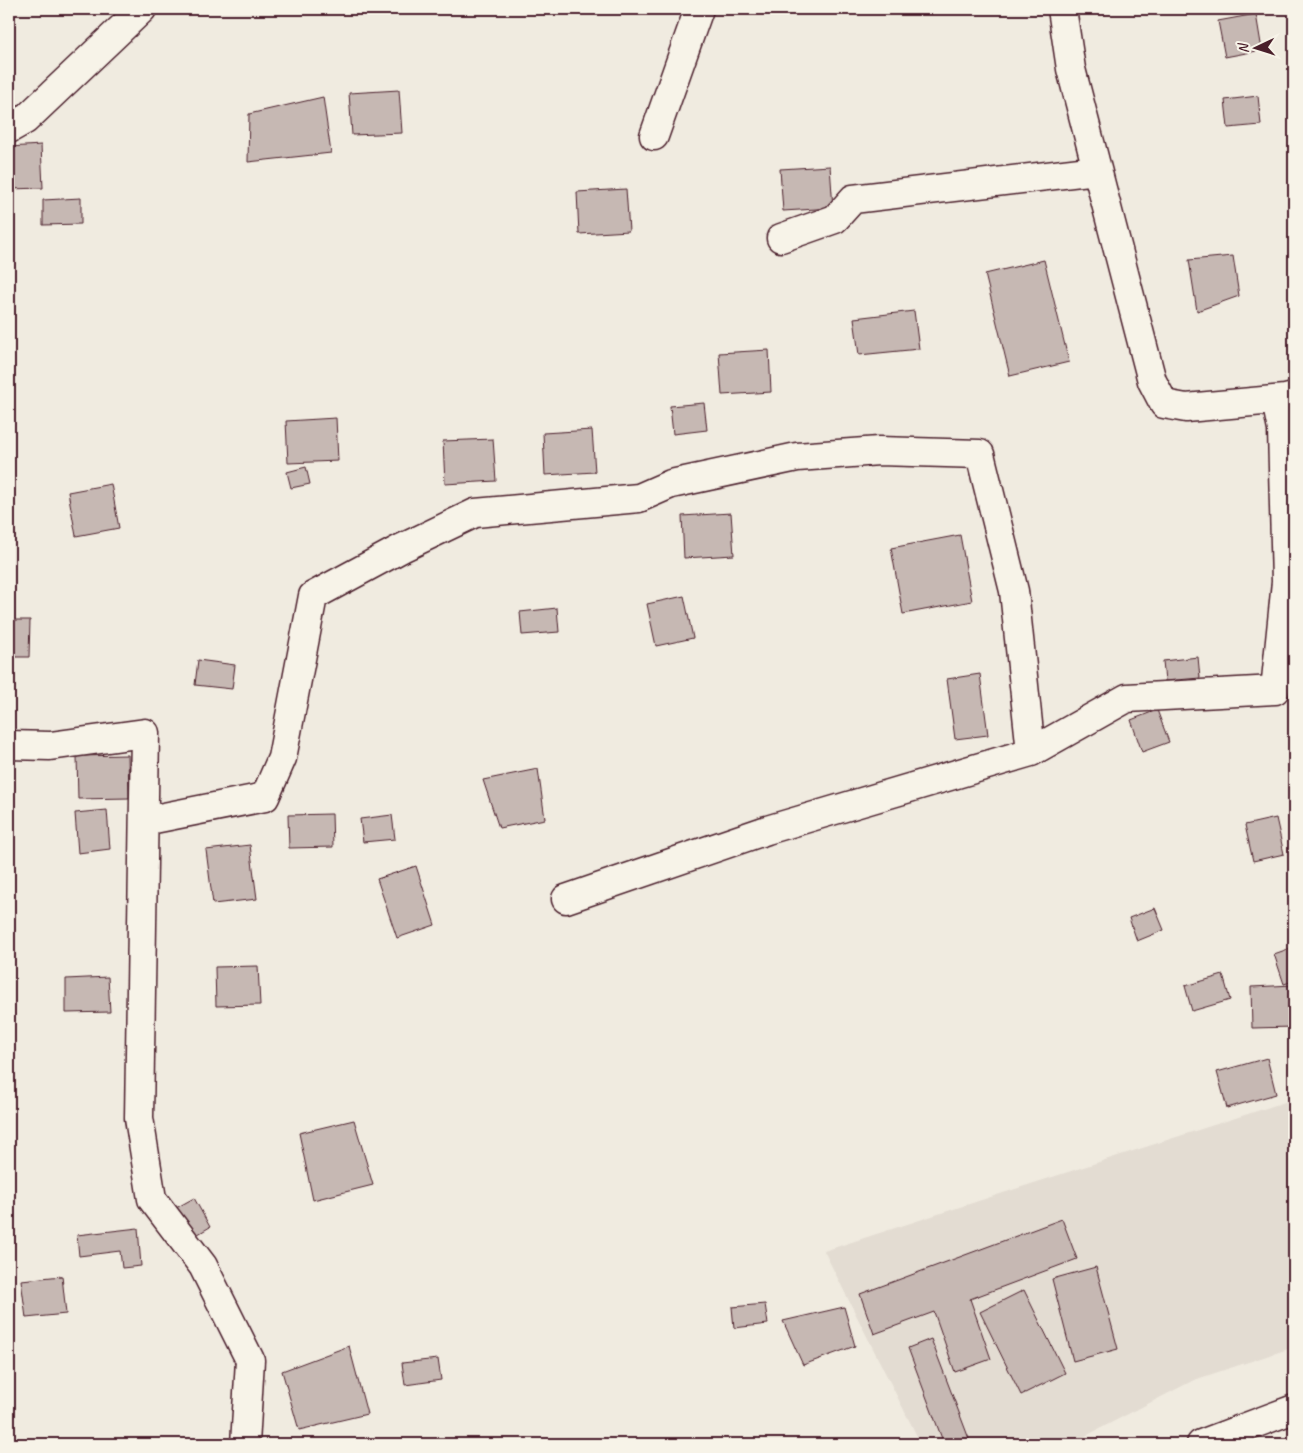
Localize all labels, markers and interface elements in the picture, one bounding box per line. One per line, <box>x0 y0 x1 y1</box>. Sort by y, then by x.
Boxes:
north arrow <box>1230 22 1280 72</box>
text: N <box>1235 42 1252 54</box>

